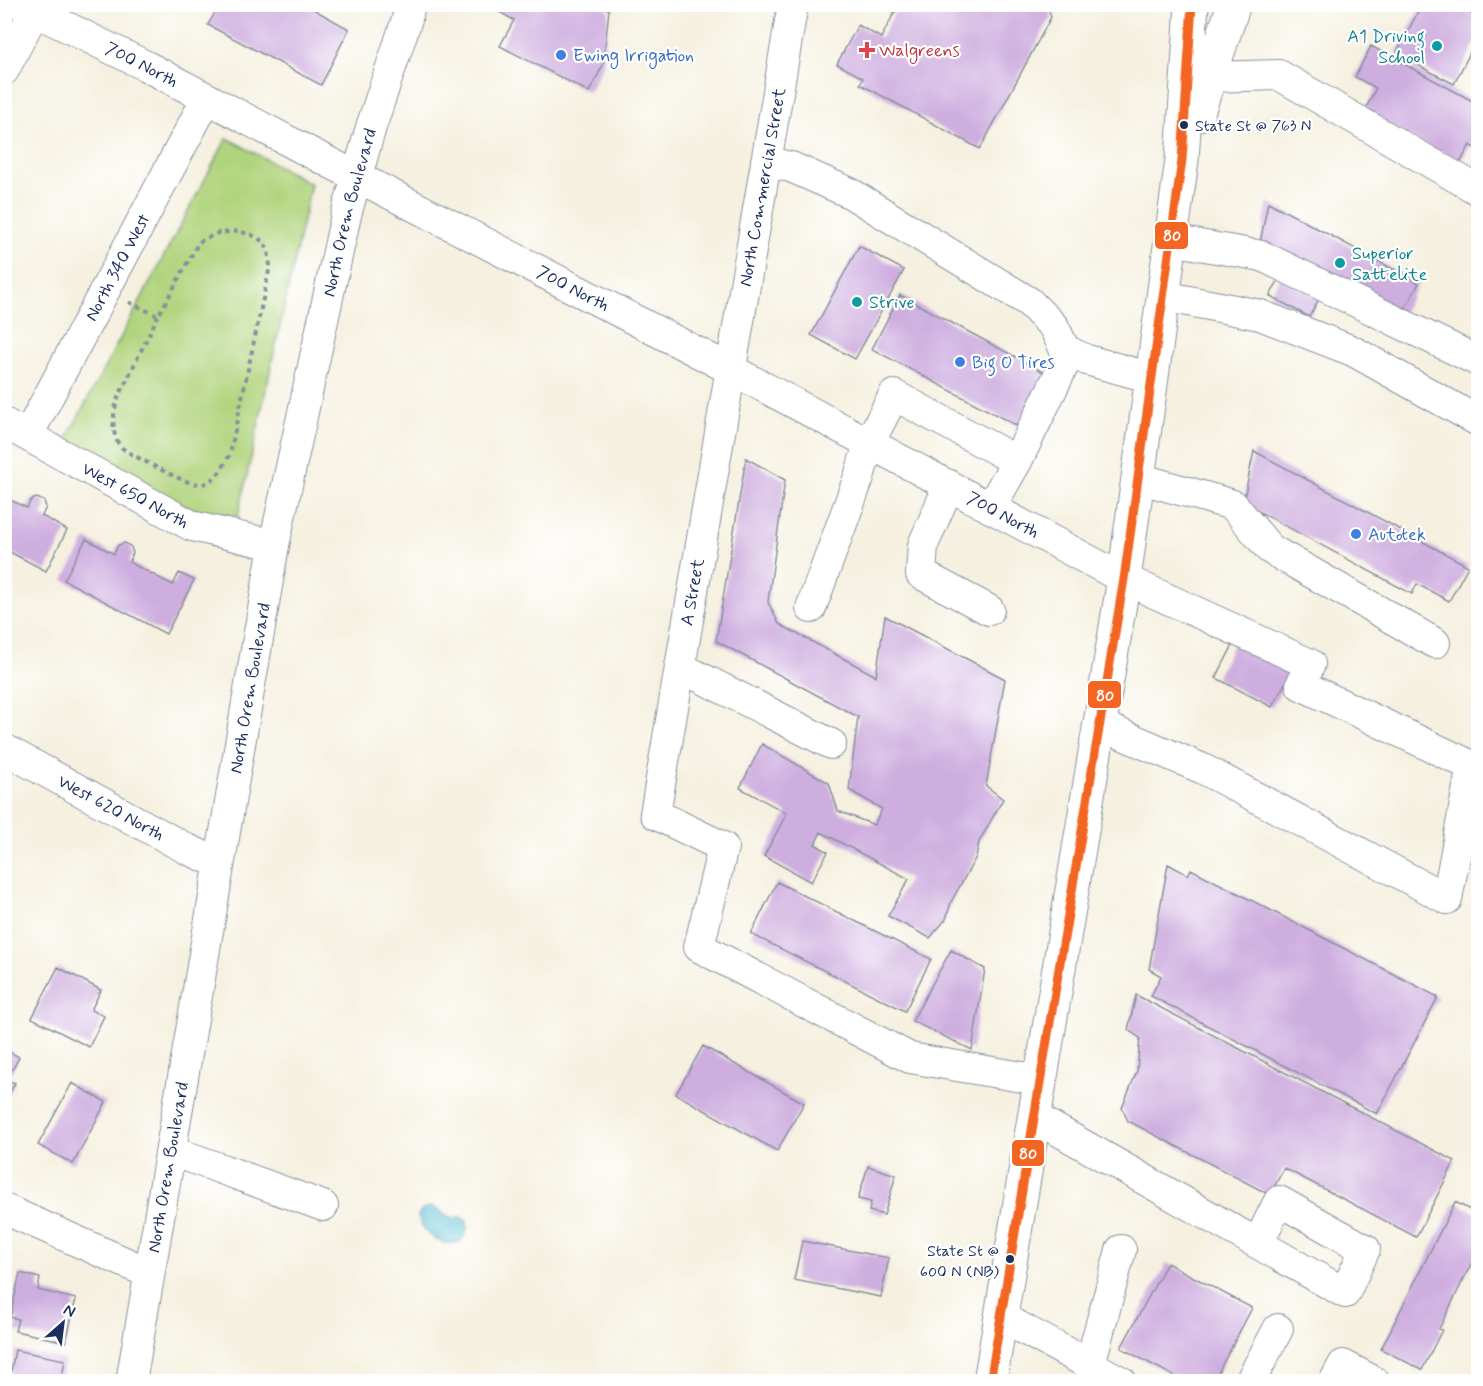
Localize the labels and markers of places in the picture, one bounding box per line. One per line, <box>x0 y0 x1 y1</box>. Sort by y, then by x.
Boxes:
place label: A1 Driving School <box>1347 25 1425 70</box>
place label: Walgreens <box>879 39 960 64</box>
marker: A1 Driving School <box>1430 39 1444 53</box>
marker: Walgreens <box>860 43 874 57</box>
place label: Ewing Irrigation <box>573 44 694 69</box>
marker: Ewing Irrigation <box>554 48 568 62</box>
place label: State St @ 763 N <box>1195 116 1311 137</box>
marker: State St @ 763 N <box>1178 119 1190 131</box>
place label: Superior Sattelite <box>1352 242 1428 287</box>
marker: Superior Sattelite <box>1333 256 1347 270</box>
place label: Strive <box>869 291 915 315</box>
marker: Strive <box>850 295 864 309</box>
place label: Big O Tires <box>972 351 1055 377</box>
marker: Big O Tires <box>953 355 967 369</box>
place label: Autotek <box>1368 523 1426 547</box>
marker: Autotek <box>1349 527 1363 541</box>
place label: State St @ 600 N (NB) <box>920 1241 999 1283</box>
marker: State St @ 600 N (NB) <box>1004 1253 1016 1265</box>

